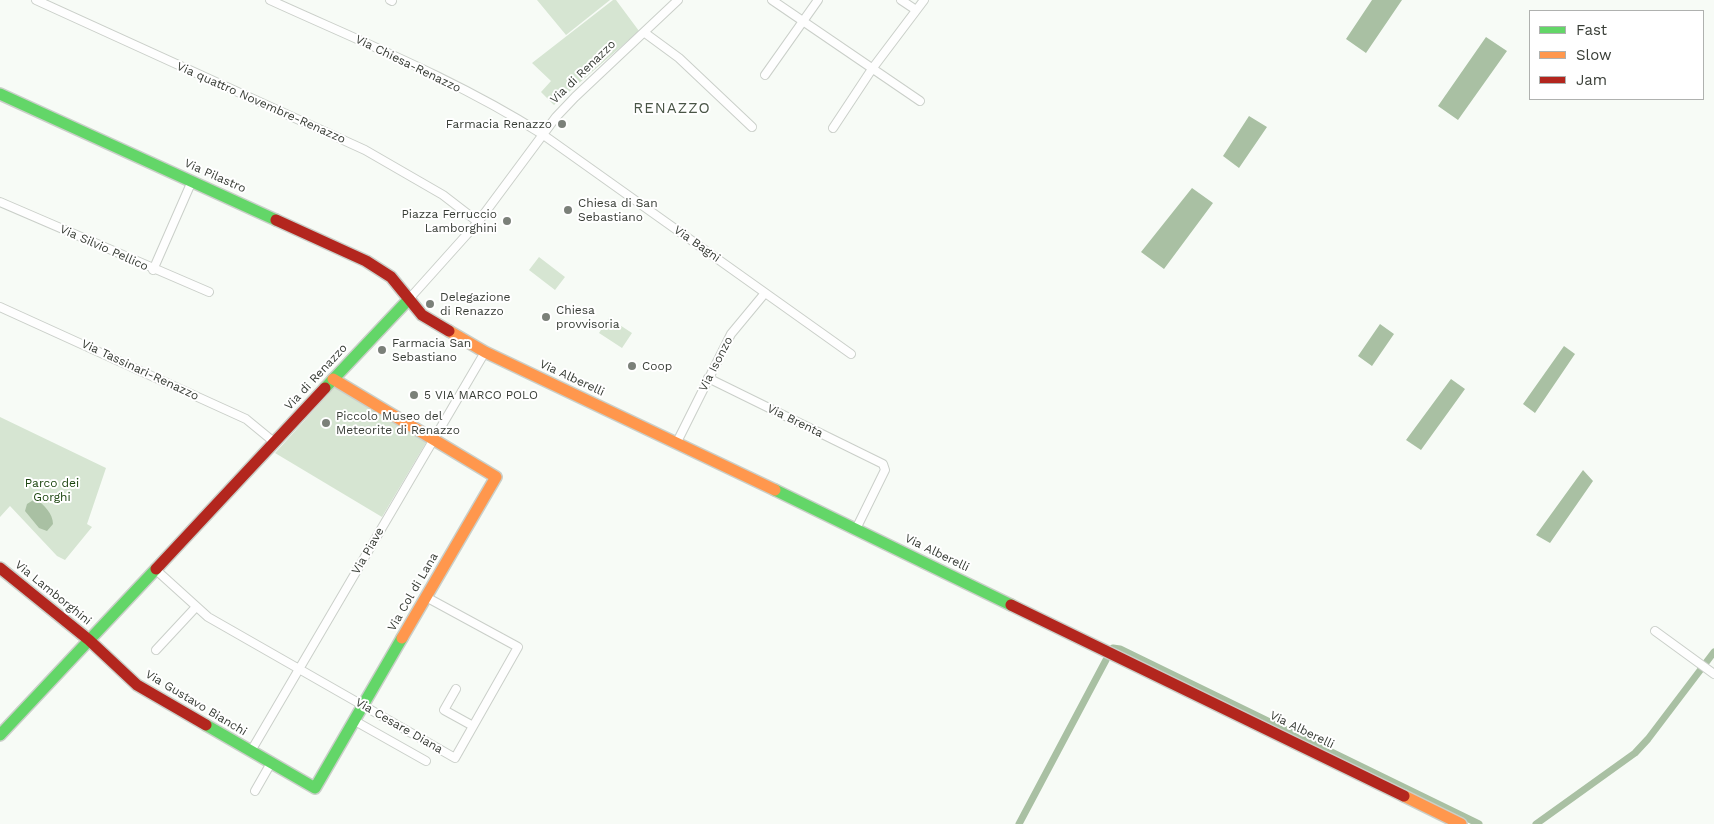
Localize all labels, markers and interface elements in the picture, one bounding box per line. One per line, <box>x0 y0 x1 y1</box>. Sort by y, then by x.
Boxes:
legend <box>1529 10 1704 100</box>
text: Fast <box>1576 21 1607 39</box>
street label: Via Chiesa-Renazzo <box>353 32 463 96</box>
street label: Via di Renazzo <box>547 37 619 107</box>
text: Slow <box>1576 46 1612 64</box>
street label: Via quattro Novembre-Renazzo <box>174 59 348 147</box>
text: Jam <box>1576 71 1607 89</box>
district label: RENAZZO <box>632 100 712 118</box>
place label: Farmacia Renazzo <box>446 117 552 131</box>
marker: Farmacia Renazzo <box>556 118 568 130</box>
street label: Via Pilastro <box>182 156 248 196</box>
place label: Chiesa di San Sebastiano <box>578 196 658 224</box>
marker: Chiesa di San Sebastiano <box>562 204 574 216</box>
place label: Piazza Ferruccio Lamborghini <box>401 207 497 235</box>
marker: Piazza Ferruccio Lamborghini <box>501 215 513 227</box>
street label: Via Silvio Pellico <box>57 222 151 274</box>
street label: Via Bagni <box>671 223 723 265</box>
place label: Delegazione di Renazzo <box>440 290 510 318</box>
marker: Delegazione di Renazzo <box>424 298 436 310</box>
place label: Chiesa provvisoria <box>556 303 620 331</box>
marker: Chiesa provvisoria <box>540 311 552 323</box>
street label: Via Isonzo <box>696 334 736 394</box>
street label: Via Tassinari-Renazzo <box>79 336 201 404</box>
place label: Farmacia San Sebastiano <box>392 336 471 364</box>
street label: Via di Renazzo <box>282 341 350 413</box>
marker: Farmacia San Sebastiano <box>376 344 388 356</box>
street label: Via Alberelli <box>537 357 607 399</box>
place label: Coop <box>642 359 672 373</box>
marker: Coop <box>626 360 638 372</box>
place label: 5 VIA MARCO POLO <box>424 388 538 402</box>
marker: 5 VIA MARCO POLO <box>408 389 420 401</box>
street label: Via Brenta <box>765 401 825 441</box>
place label: Piccolo Museo del Meteorite di Renazzo <box>336 409 460 437</box>
marker: Piccolo Museo del Meteorite di Renazzo <box>320 417 332 429</box>
park label: Parco dei Gorghi <box>25 476 79 504</box>
street label: Via Piave <box>349 525 387 577</box>
street label: Via Alberelli <box>902 531 972 575</box>
street label: Via Col di Lana <box>385 550 441 634</box>
street label: Via Lamborghini <box>12 558 94 628</box>
street label: Via Gustavo Bianchi <box>143 667 249 739</box>
street label: Via Cesare Diana <box>353 695 445 757</box>
street label: Via Alberelli <box>1267 708 1337 752</box>

